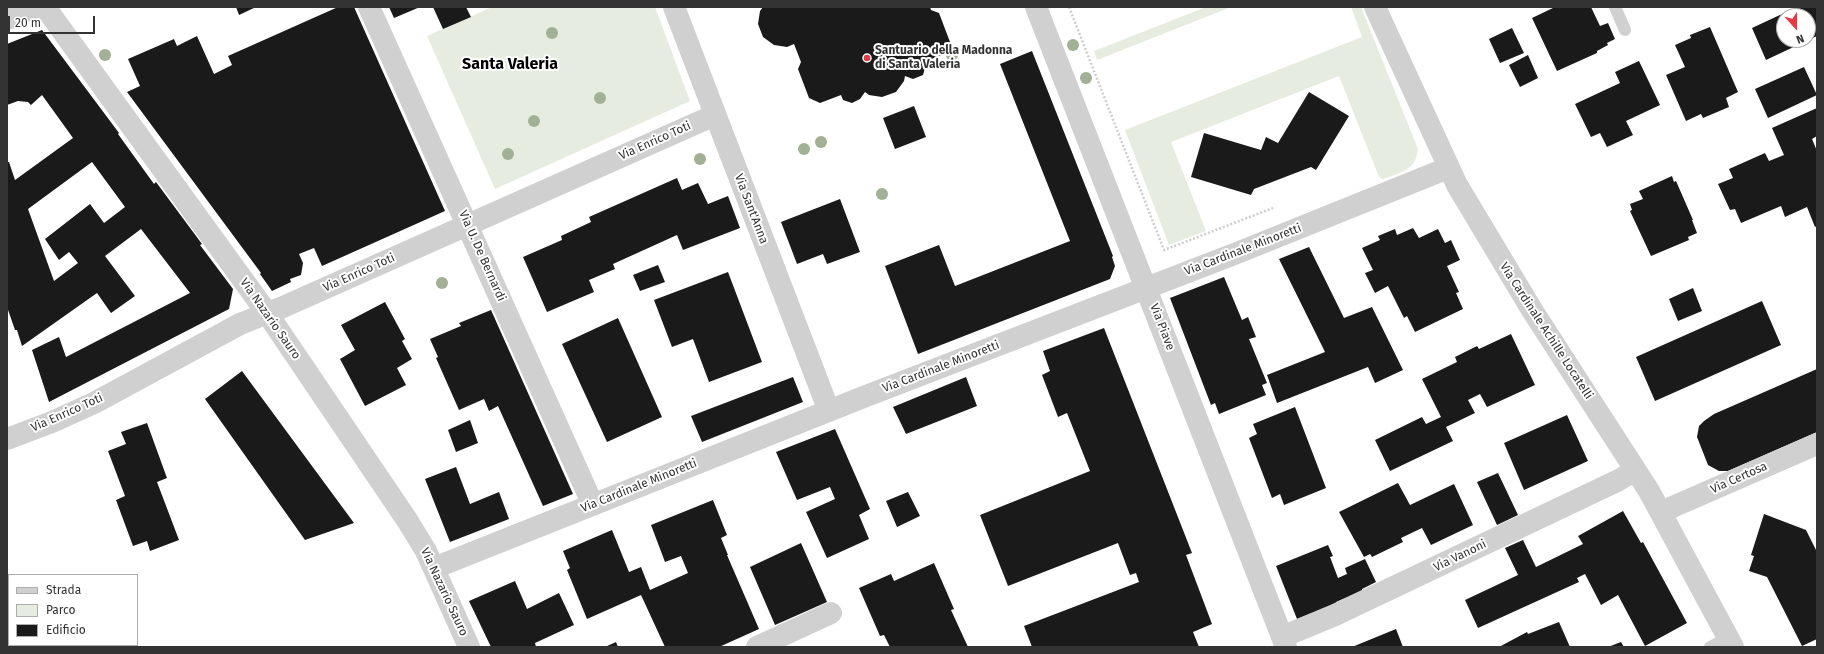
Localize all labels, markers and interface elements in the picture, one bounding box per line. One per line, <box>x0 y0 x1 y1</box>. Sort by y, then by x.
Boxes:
scale bar <box>10 8 97 34</box>
north arrow <box>1776 8 1816 48</box>
text: 20 m <box>15 16 41 30</box>
text: N <box>1794 31 1806 46</box>
place label: Santuario della Madonna di Santa Valeria <box>875 44 1012 72</box>
marker: Santuario della Madonna di Santa Valeria <box>862 53 872 63</box>
district label: Santa Valeria <box>462 55 558 75</box>
street label: Via Enrico Toti <box>617 119 693 163</box>
street label: Via Sant'Anna <box>731 172 771 246</box>
street label: Via U. De Bernardi <box>456 208 508 304</box>
street label: Via Cardinale Minoretti <box>1183 221 1303 279</box>
street label: Via Enrico Toti <box>321 251 397 295</box>
street label: Via Cardinale Achille Locatelli <box>1496 260 1596 402</box>
street label: Via Nazario Sauro <box>237 276 303 362</box>
street label: Via Piave <box>1147 302 1177 352</box>
street label: Via Cardinale Minoretti <box>881 338 1001 396</box>
street label: Via Enrico Toti <box>29 391 105 435</box>
street label: Via Cardinale Minoretti <box>579 456 699 516</box>
street label: Via Certosa <box>1708 459 1770 497</box>
street label: Via Vanoni <box>1431 537 1489 575</box>
street label: Via Nazario Sauro <box>417 546 471 638</box>
legend <box>8 574 138 646</box>
text: Strada <box>46 583 81 597</box>
text: Parco <box>46 603 76 617</box>
text: Edificio <box>46 623 86 637</box>

